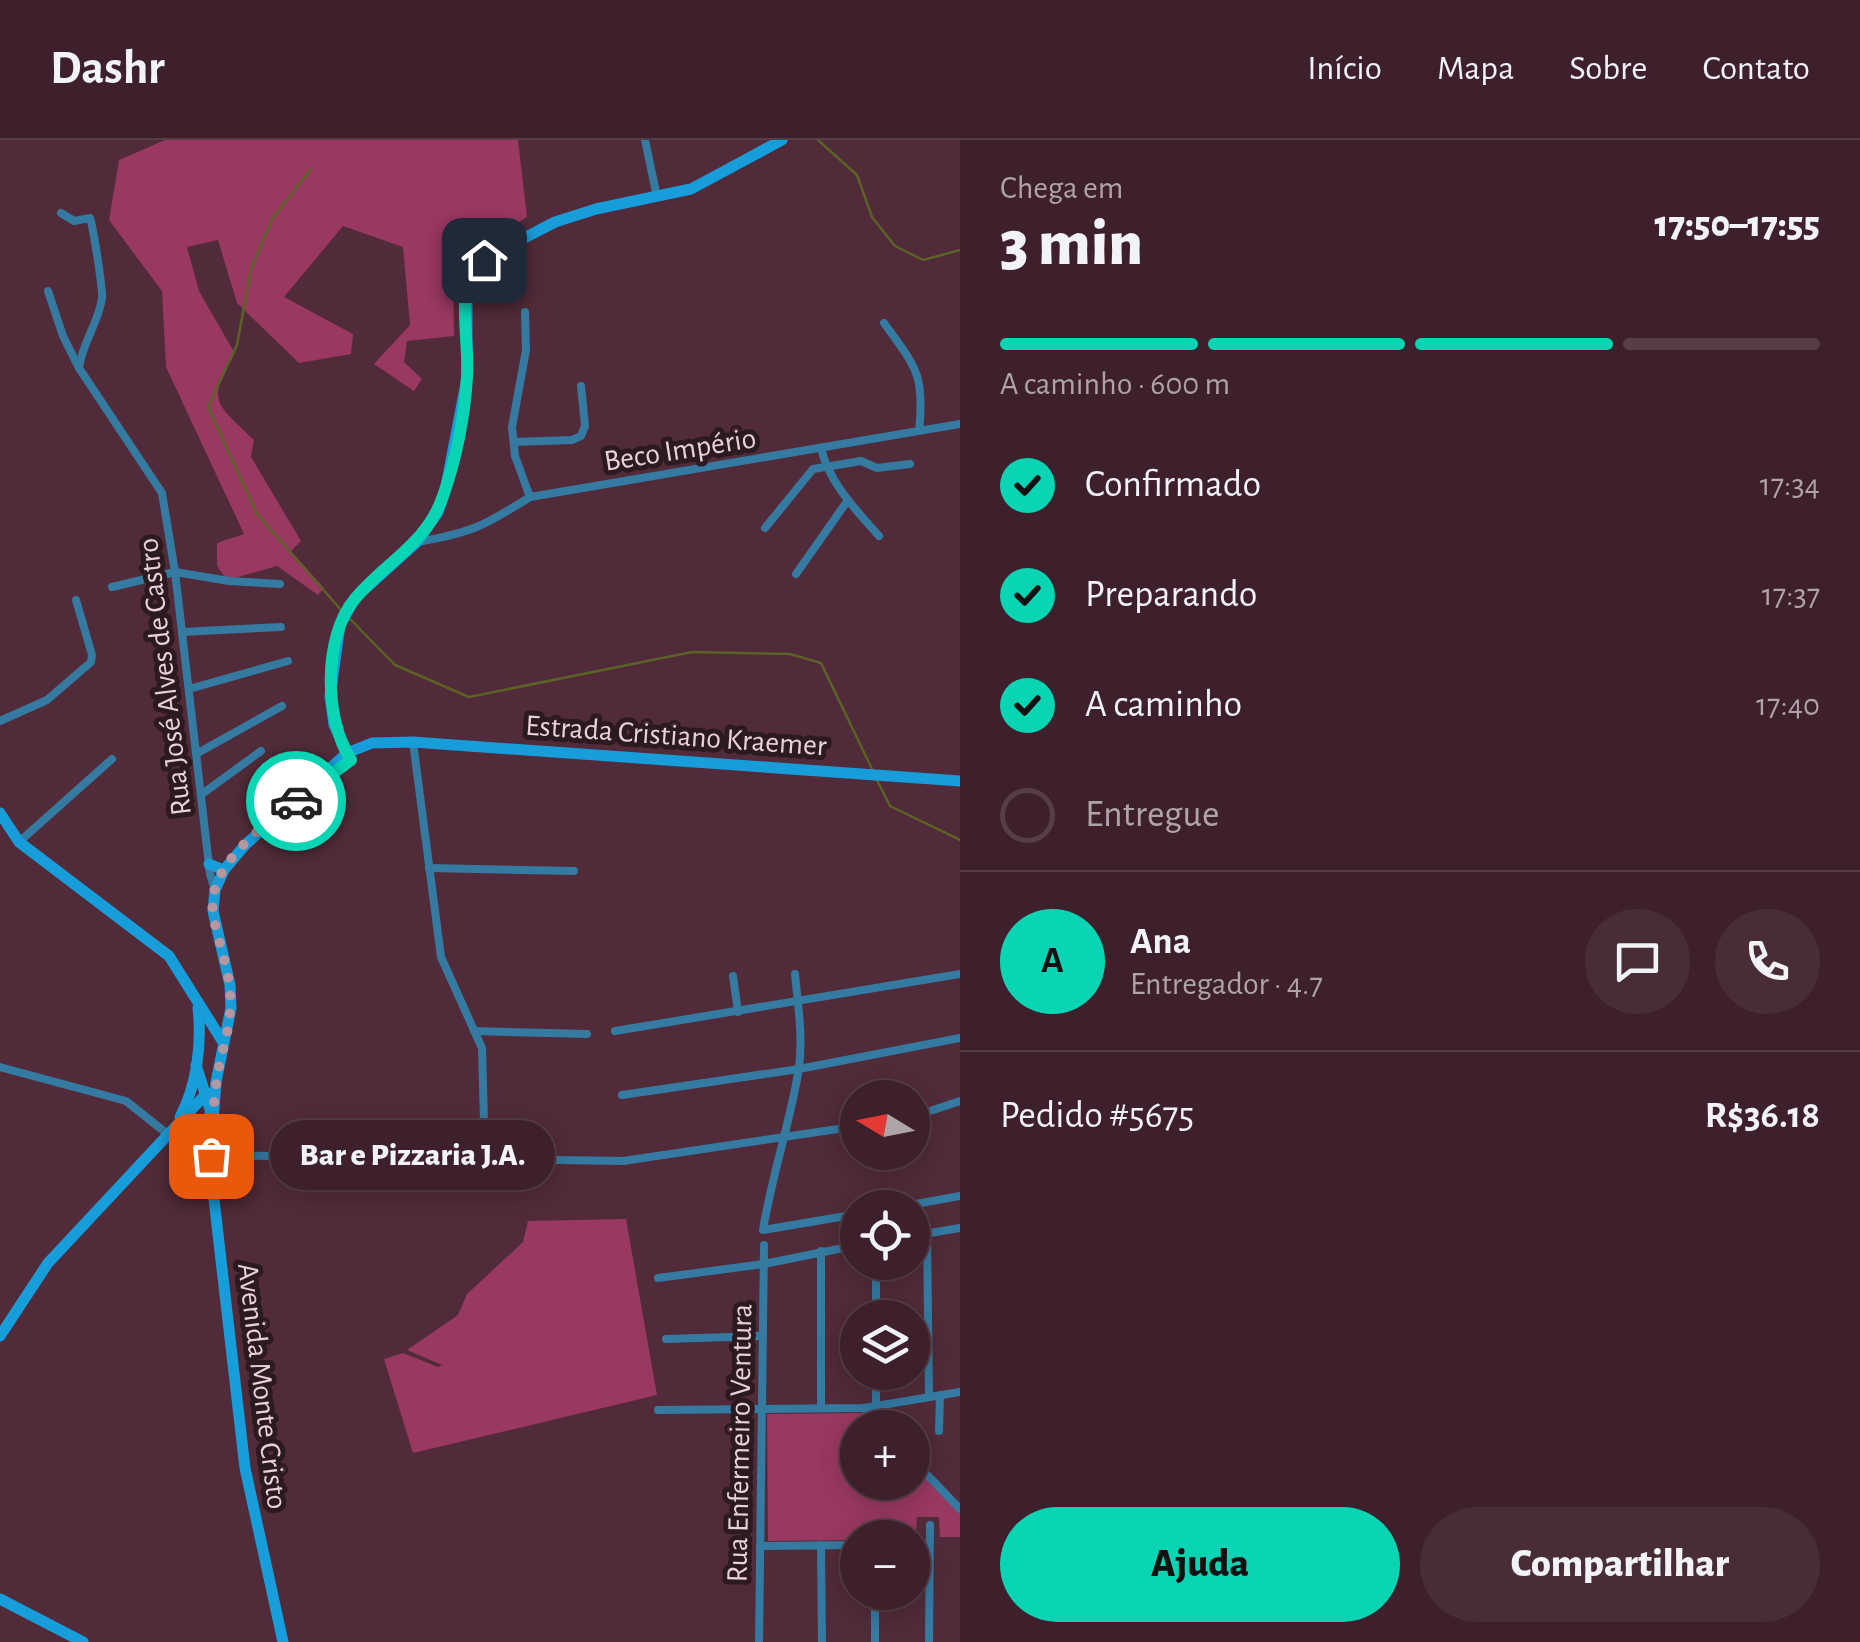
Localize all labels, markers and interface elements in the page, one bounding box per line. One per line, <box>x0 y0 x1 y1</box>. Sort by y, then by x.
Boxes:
text: Dashr <box>50 45 165 93</box>
text: Início <box>1307 51 1382 86</box>
text: Mapa <box>1437 51 1514 86</box>
text: Sobre <box>1569 51 1647 86</box>
text: Contato <box>1702 51 1810 86</box>
text: Chega em <box>1000 172 1123 204</box>
text: 17:50–17:55 <box>1654 206 1820 244</box>
text: 3 min <box>1000 212 1143 277</box>
pin <box>442 218 527 303</box>
icon: home <box>457 233 512 288</box>
text: A caminho · 600 m <box>1000 368 1230 400</box>
street label: Beco Império <box>602 423 758 477</box>
icon: check <box>1000 458 1055 513</box>
text: Confirmado <box>1085 466 1261 504</box>
text: 17:34 <box>1760 469 1820 501</box>
street label: Rua José Alves de Castro <box>133 536 197 817</box>
icon: check <box>1000 568 1055 623</box>
text: Preparando <box>1085 576 1258 614</box>
text: 17:37 <box>1762 579 1820 611</box>
icon: check <box>1000 678 1055 733</box>
text: A caminho <box>1085 686 1242 724</box>
text: 17:40 <box>1756 689 1820 721</box>
street label: Estrada Cristiano Kraemer <box>524 711 828 762</box>
courier <box>246 751 346 851</box>
icon: car <box>269 774 324 829</box>
text: Entregue <box>1085 796 1219 834</box>
button: chat <box>1585 909 1690 1014</box>
button: phone <box>1715 909 1820 1014</box>
text: Ana <box>1130 923 1191 961</box>
text: A <box>1041 942 1064 980</box>
text: Entregador · 4.7 <box>1130 968 1323 1000</box>
north arrow <box>840 1080 930 1170</box>
map controls <box>840 1080 930 1610</box>
text: Pedido #5675 <box>1000 1097 1194 1135</box>
text: R$36.18 <box>1705 1097 1820 1135</box>
pin <box>169 1114 254 1199</box>
callout: Bar e Pizzaria J.A. <box>271 1121 556 1191</box>
icon: bag <box>184 1129 239 1184</box>
text: Bar e Pizzaria J.A. <box>300 1139 525 1171</box>
button: locate <box>840 1190 930 1280</box>
street label: Avenida Monte Cristo <box>232 1261 292 1511</box>
button: layers <box>840 1300 930 1390</box>
street label: Rua Enfermeiro Ventura <box>723 1303 757 1583</box>
button: + <box>840 1410 930 1500</box>
button: Ajuda <box>1000 1507 1400 1622</box>
button: Compartilhar <box>1420 1507 1820 1622</box>
button: − <box>840 1520 930 1610</box>

